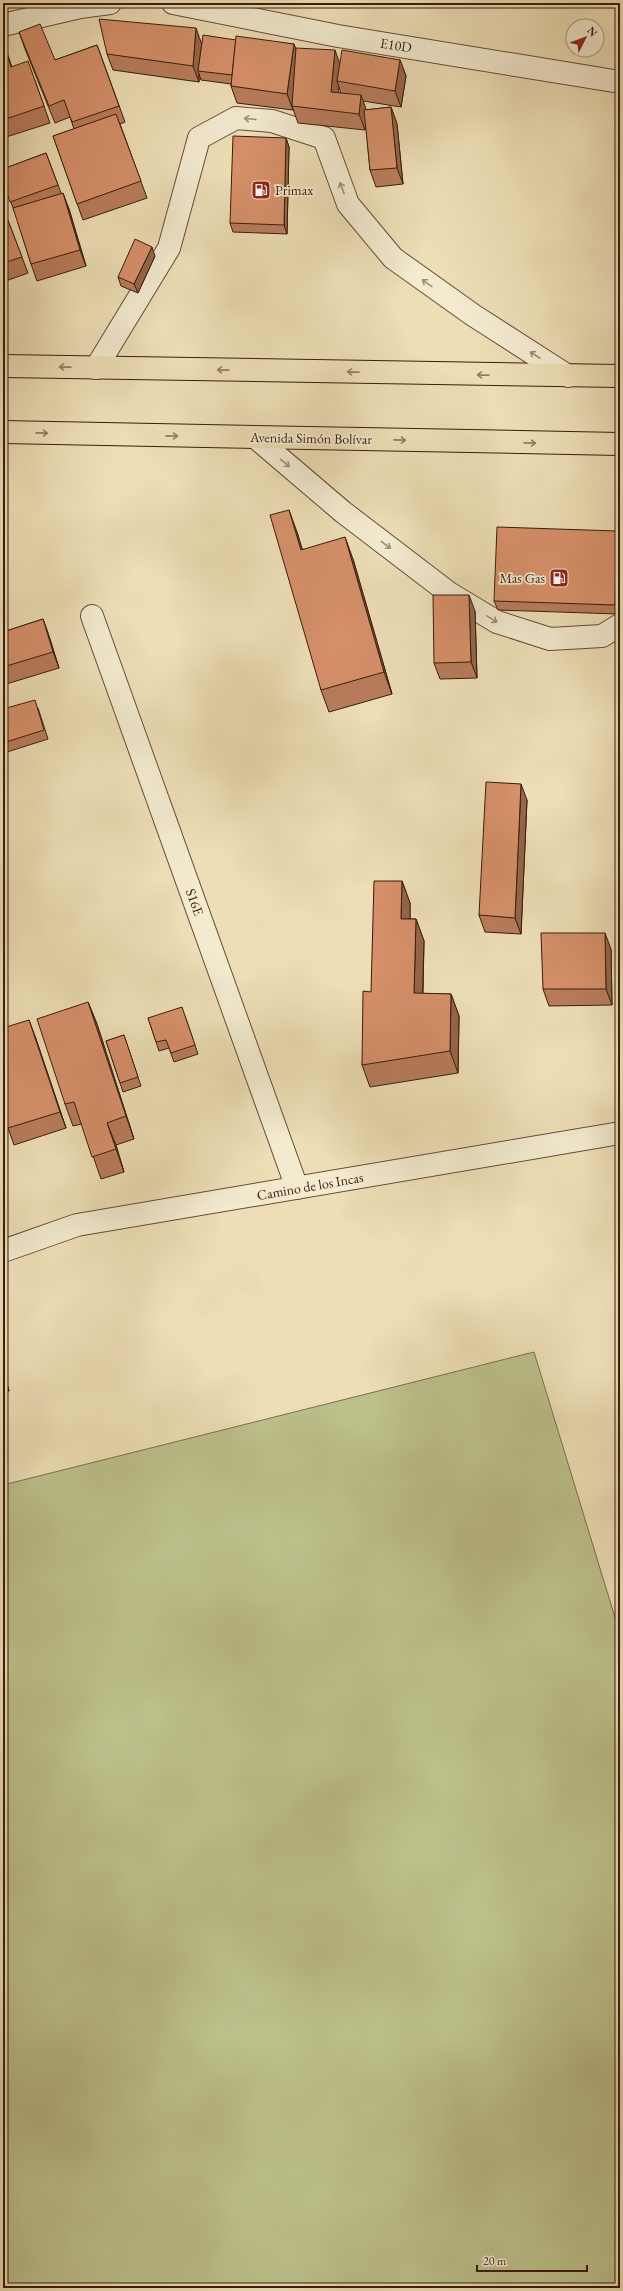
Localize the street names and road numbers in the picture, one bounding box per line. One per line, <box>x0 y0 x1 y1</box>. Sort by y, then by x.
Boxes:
street label: E10D <box>379 34 414 56</box>
street label: Avenida Simón Bolívar <box>249 428 373 448</box>
street label: S16E <box>182 886 208 918</box>
street label: Camino de los Incas <box>255 1168 365 1204</box>

